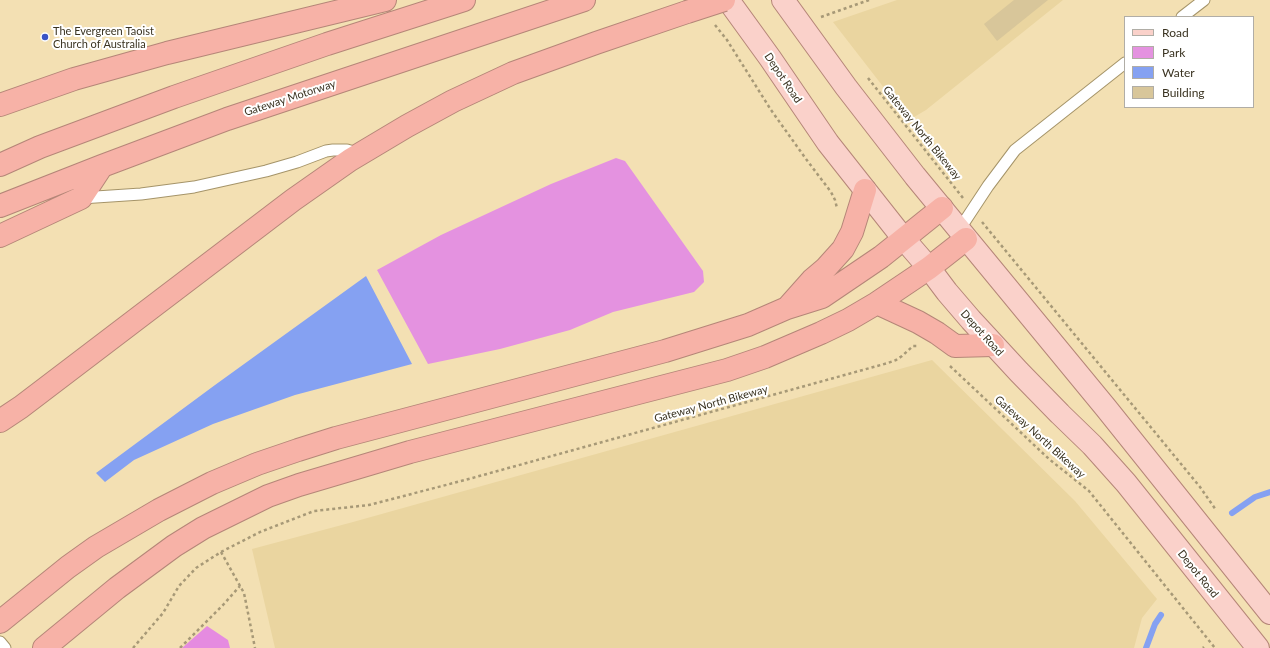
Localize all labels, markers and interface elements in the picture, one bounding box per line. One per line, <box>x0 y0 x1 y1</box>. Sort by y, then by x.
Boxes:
legend <box>1124 16 1254 108</box>
place label: The Evergreen Taoist Church of Australia <box>53 24 154 50</box>
text: Road <box>1162 25 1189 40</box>
marker: The Evergreen Taoist Church of Australia <box>40 32 50 42</box>
text: Park <box>1162 45 1185 60</box>
street label: Depot Road <box>761 50 805 106</box>
text: Water <box>1162 65 1195 80</box>
street label: Gateway Motorway <box>243 77 337 119</box>
street label: Gateway North Bikeway <box>880 83 964 183</box>
text: Building <box>1162 85 1205 100</box>
street label: Depot Road <box>958 307 1006 359</box>
street label: Gateway North Bikeway <box>653 382 769 426</box>
street label: Gateway North Bikeway <box>992 393 1088 481</box>
street label: Depot Road <box>1175 547 1221 601</box>

